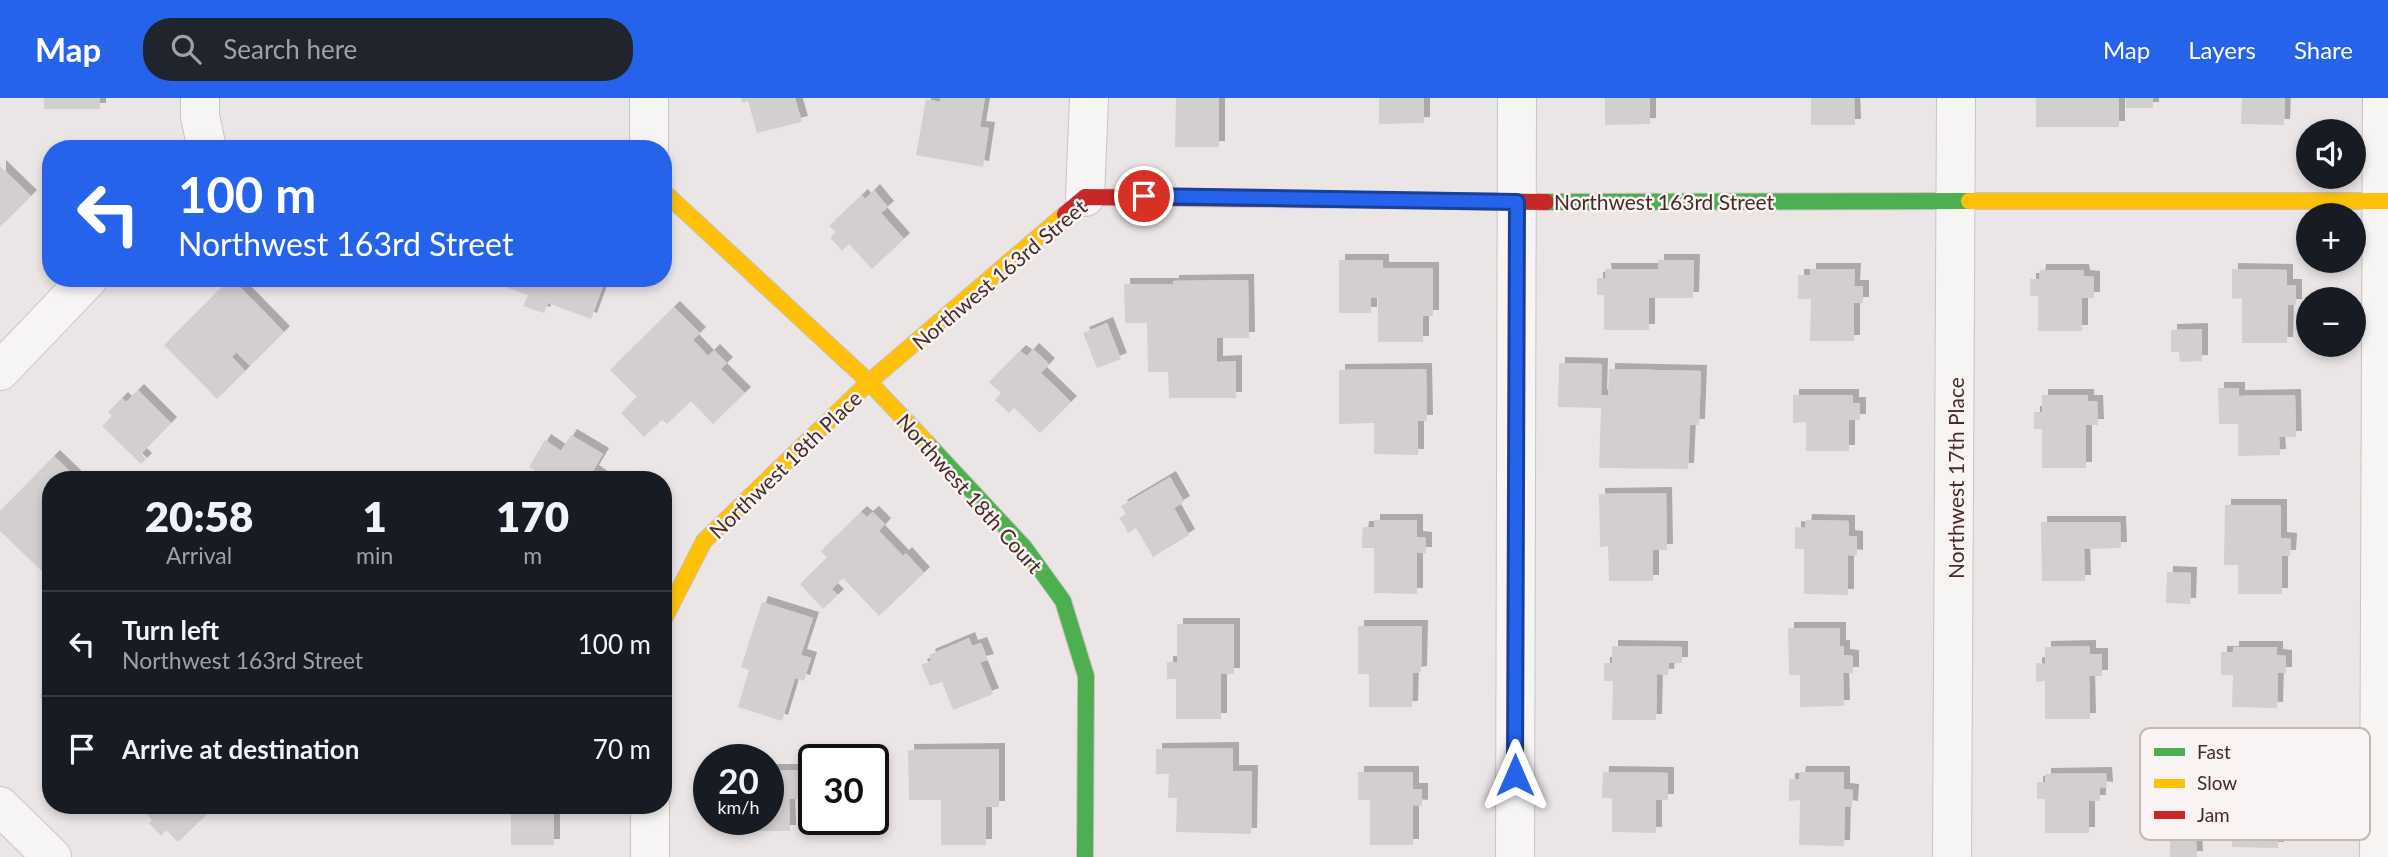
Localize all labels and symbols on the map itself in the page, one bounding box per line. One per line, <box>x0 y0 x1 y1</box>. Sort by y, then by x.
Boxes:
pin <box>1114 166 1174 226</box>
street label: Northwest 163rd Street <box>1554 189 1775 214</box>
street label: Northwest 163rd Street <box>907 193 1092 354</box>
street label: Northwest 17th Place <box>1943 377 1968 579</box>
street label: Northwest 18th Place <box>704 385 866 543</box>
street label: Northwest 18th Court <box>892 408 1048 578</box>
legend <box>2140 728 2370 840</box>
position arrow <box>1478 738 1552 812</box>
text: Fast <box>2197 740 2231 763</box>
speed limit sign: 30 <box>798 744 889 835</box>
text: Slow <box>2197 771 2237 794</box>
text: Jam <box>2197 803 2230 826</box>

